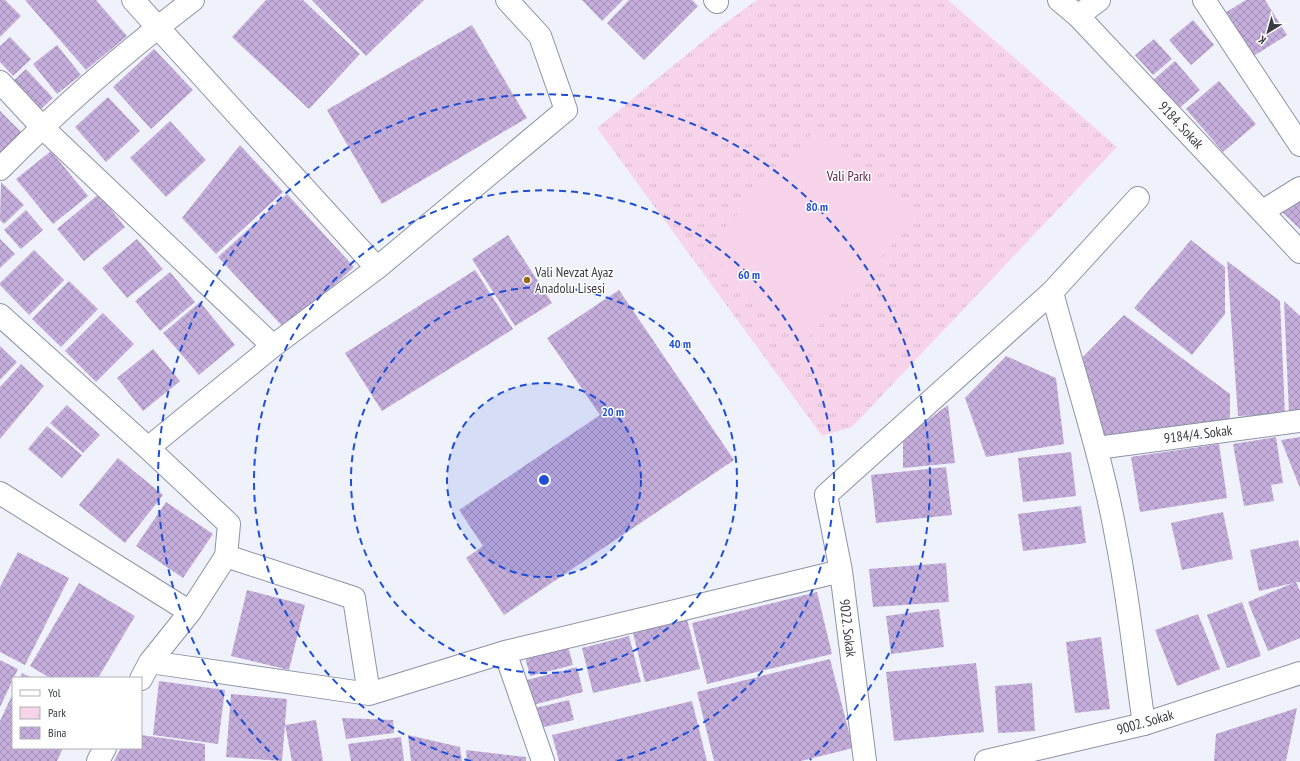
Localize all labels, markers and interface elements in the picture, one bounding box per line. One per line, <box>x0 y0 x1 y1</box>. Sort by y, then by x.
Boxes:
north arrow <box>1248 12 1288 52</box>
text: K <box>1255 33 1268 47</box>
street label: 9184. Sokak <box>1155 98 1208 153</box>
park label: Vali Parkı <box>826 167 871 185</box>
text: 80 m <box>806 199 828 214</box>
place label: Vali Nevzat Ayaz Anadolu Lisesi <box>534 263 613 297</box>
text: 60 m <box>738 267 760 282</box>
marker: Vali Nevzat Ayaz Anadolu Lisesi <box>522 275 532 285</box>
text: 40 m <box>669 336 691 351</box>
text: 20 m <box>602 404 624 419</box>
street label: 9184/4. Sokak <box>1163 421 1234 447</box>
centre of rings <box>537 473 551 487</box>
street label: 9022. Sokak <box>836 598 861 659</box>
legend <box>12 677 142 749</box>
text: Yol <box>48 685 61 700</box>
text: Park <box>48 705 66 720</box>
street label: 9002. Sokak <box>1115 705 1176 739</box>
text: Bina <box>48 725 67 740</box>

